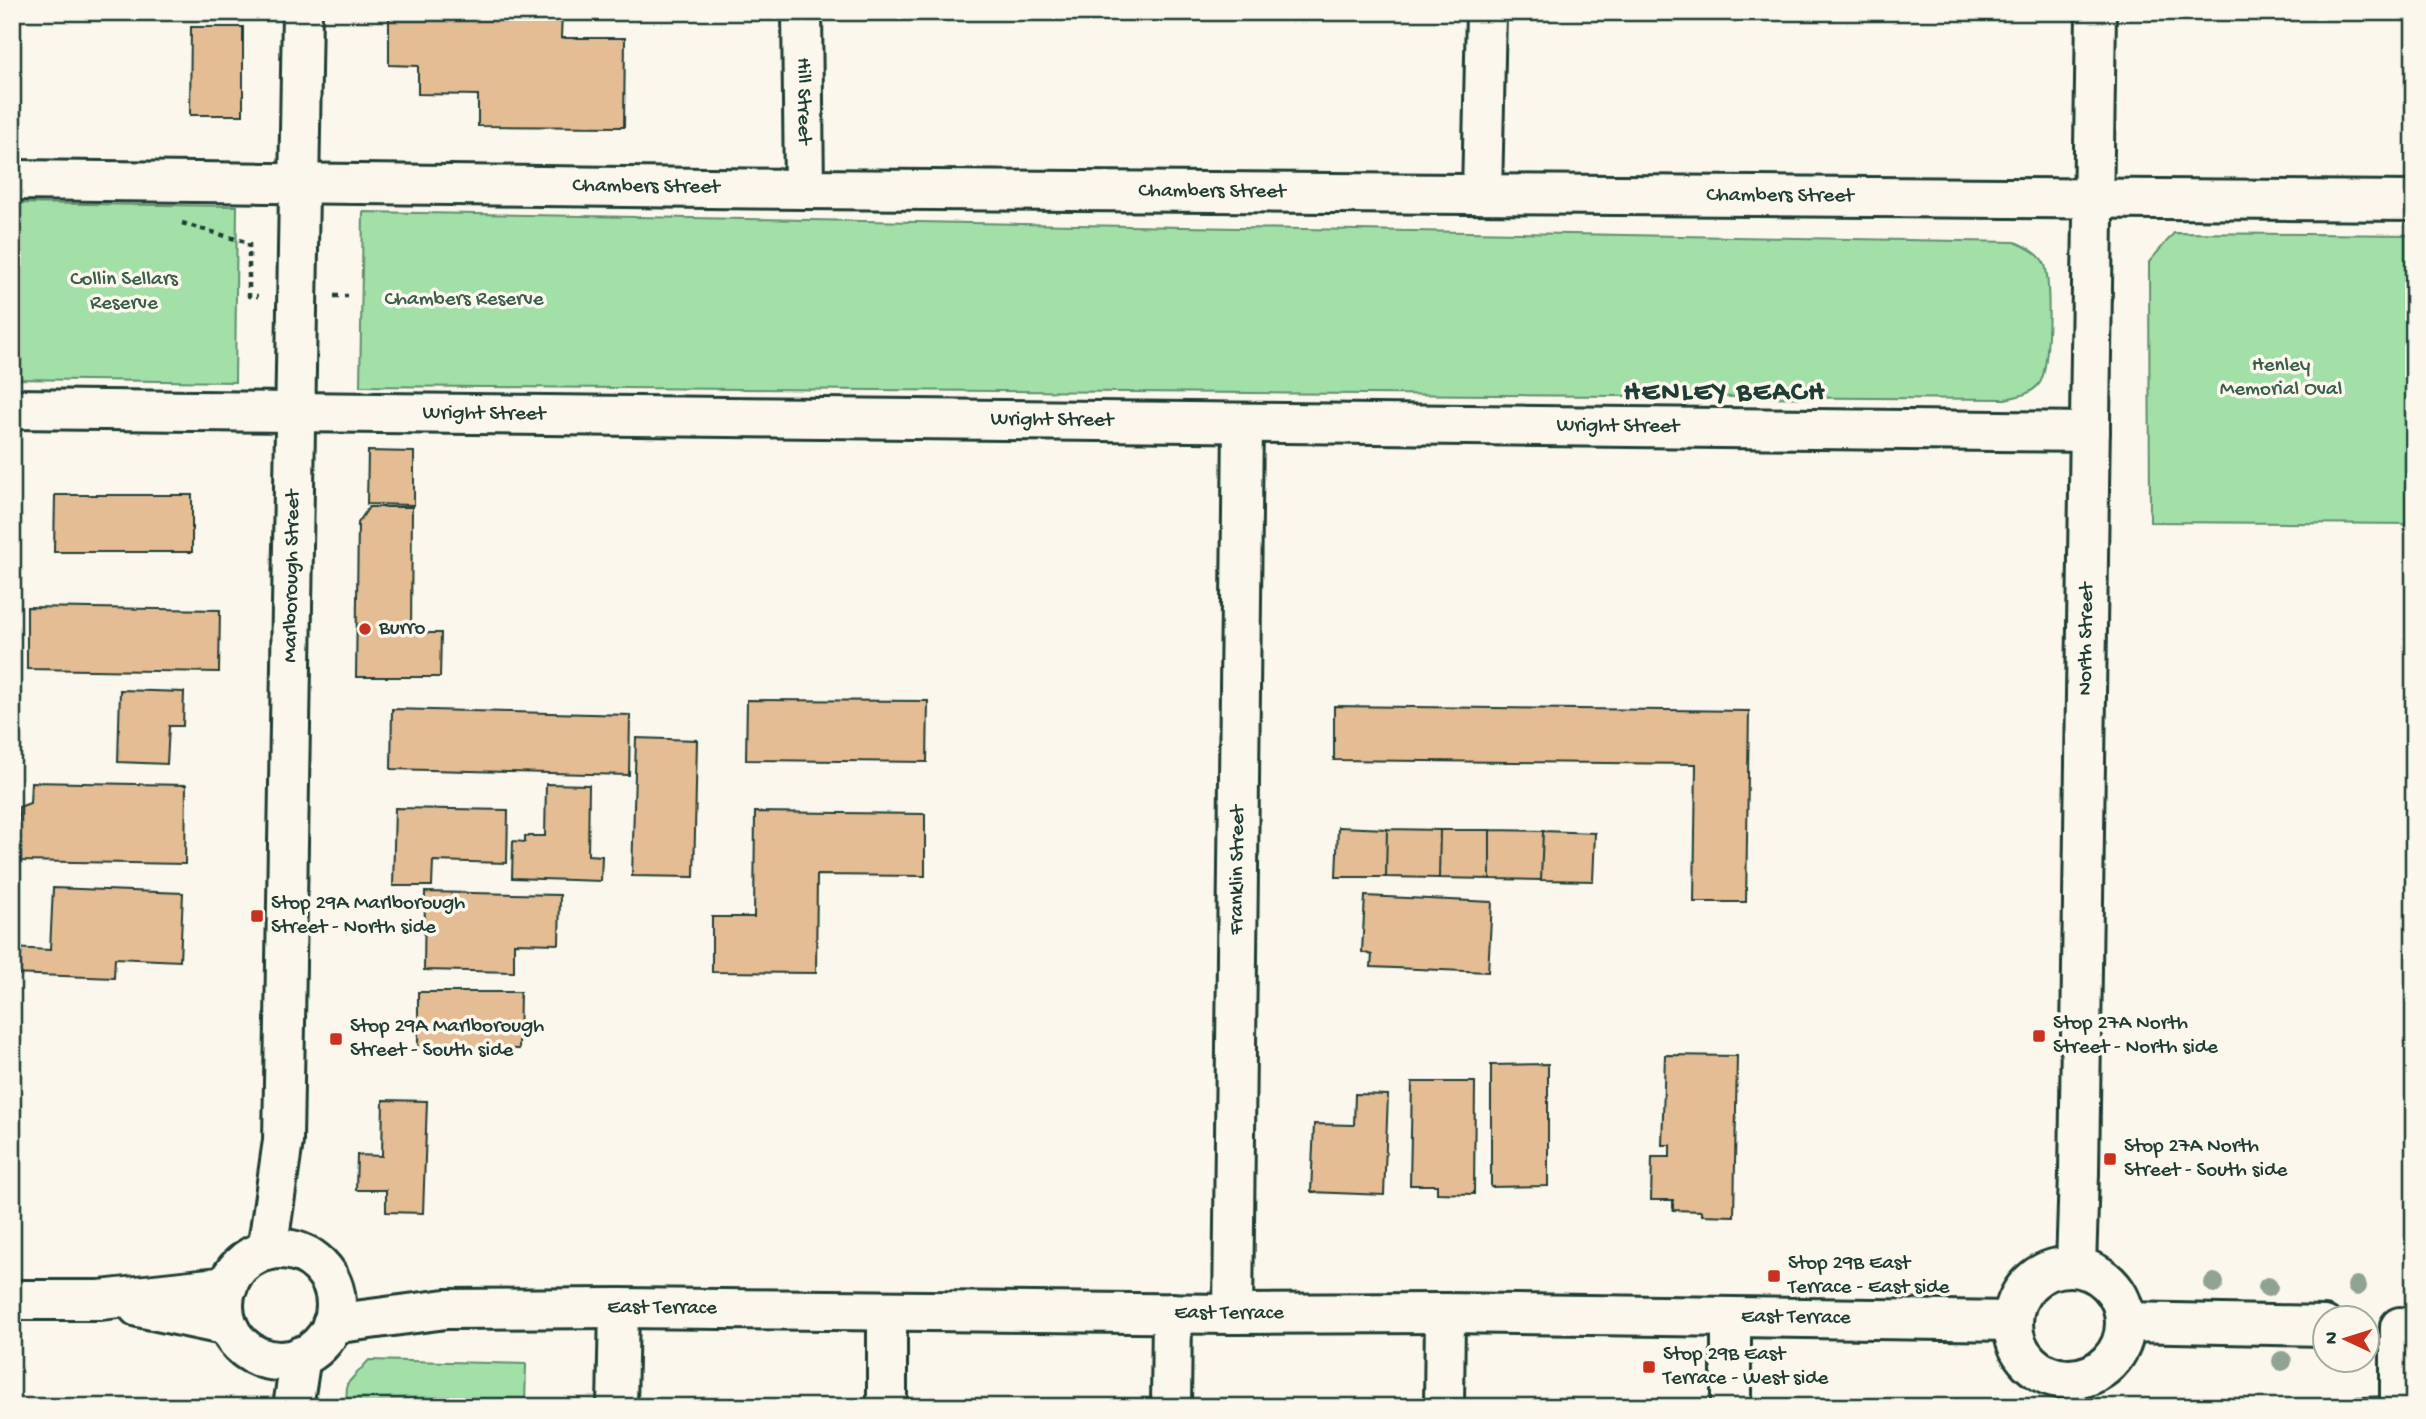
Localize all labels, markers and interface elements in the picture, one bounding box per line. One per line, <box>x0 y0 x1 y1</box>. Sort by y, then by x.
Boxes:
street label: Hill Street <box>790 57 816 147</box>
street label: Chambers Street <box>572 174 722 201</box>
street label: Chambers Street <box>1138 179 1288 205</box>
street label: Chambers Street <box>1706 183 1856 209</box>
park label: Collin Sellars Reserve <box>70 268 179 317</box>
park label: Chambers Reserve <box>384 288 545 313</box>
park label: Henley Memorial Oval <box>2220 354 2342 403</box>
district label: HENLEY BEACH <box>1624 377 1826 410</box>
street label: Wright Street <box>422 401 548 427</box>
street label: Wright Street <box>990 407 1116 434</box>
street label: Wright Street <box>1556 414 1682 440</box>
street label: Marlborough Street <box>279 487 306 663</box>
street label: North Street <box>2073 580 2100 696</box>
place label: Burro <box>378 617 425 642</box>
marker: Burro <box>357 621 373 637</box>
street label: Franklin Street <box>1225 803 1251 936</box>
place label: Stop 29A Marlborough Street - North side <box>271 892 465 941</box>
marker: Stop 29A Marlborough Street - North side <box>249 908 265 924</box>
place label: Stop 27A North Street - North side <box>2053 1012 2219 1061</box>
place label: Stop 29A Marlborough Street - South side <box>350 1015 544 1064</box>
marker: Stop 27A North Street - North side <box>2031 1028 2047 1044</box>
marker: Stop 29A Marlborough Street - South side <box>328 1031 344 1047</box>
place label: Stop 27A North Street - South side <box>2124 1135 2288 1184</box>
marker: Stop 27A North Street - South side <box>2102 1151 2118 1167</box>
place label: Stop 29B East Terrace - East side <box>1787 1252 1951 1301</box>
marker: Stop 29B East Terrace - East side <box>1766 1268 1782 1284</box>
street label: East Terrace <box>607 1295 718 1321</box>
street label: East Terrace <box>1174 1301 1285 1327</box>
north arrow <box>2310 1304 2380 1374</box>
street label: East Terrace <box>1741 1305 1852 1331</box>
text: N <box>2321 1331 2344 1345</box>
place label: Stop 29B East Terrace - West side <box>1662 1343 1830 1392</box>
marker: Stop 29B East Terrace - West side <box>1641 1359 1657 1375</box>

